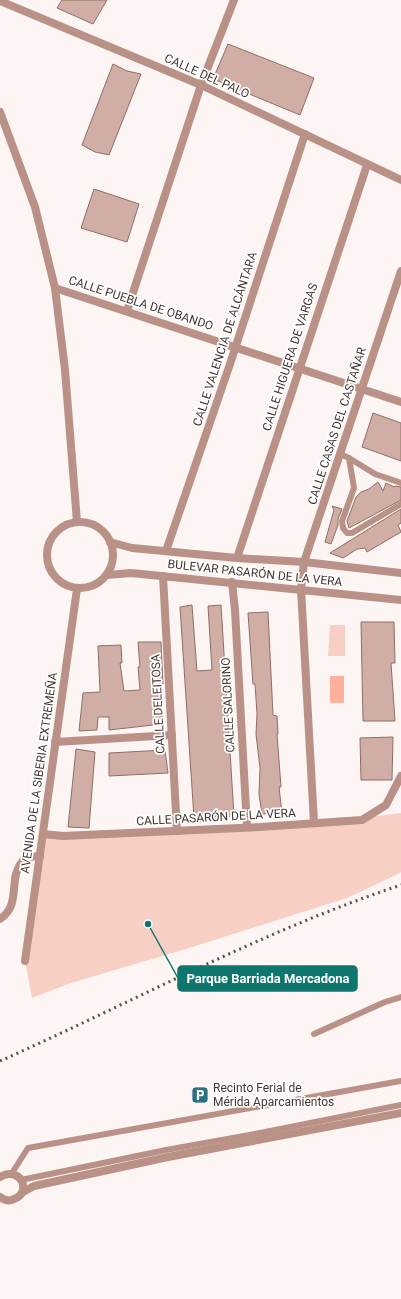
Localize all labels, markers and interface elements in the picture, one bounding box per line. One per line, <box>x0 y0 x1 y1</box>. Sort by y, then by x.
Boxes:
street label: CALLE DEL PALO <box>162 51 252 101</box>
street label: CALLE VALENCIA DE ALCÁNTARA <box>189 250 260 428</box>
street label: CALLE PUEBLA DE OBANDO <box>67 273 215 333</box>
street label: CALLE HIGUERA DE VARGAS <box>259 281 321 433</box>
street label: CALLE CASAS DEL CASTAÑAR <box>303 344 369 506</box>
street label: BULEVAR PASARÓN DE LA VERA <box>167 556 343 589</box>
street label: CALLE DELEITOSA <box>148 654 168 754</box>
street label: CALLE SALORINO <box>219 657 237 753</box>
street label: AVENIDA DE LA SIBERIA EXTREMEÑA <box>16 671 60 874</box>
street label: CALLE PASARÓN DE LA VERA <box>136 805 296 828</box>
callout: Parque Barriada Mercadona <box>178 966 357 991</box>
text: Parque Barriada Mercadona <box>186 971 350 986</box>
place label: Recinto Ferial de Mérida Aparcamientos <box>213 1081 334 1109</box>
parking icon: Recinto Ferial de Mérida Aparcamientos <box>190 1085 210 1105</box>

